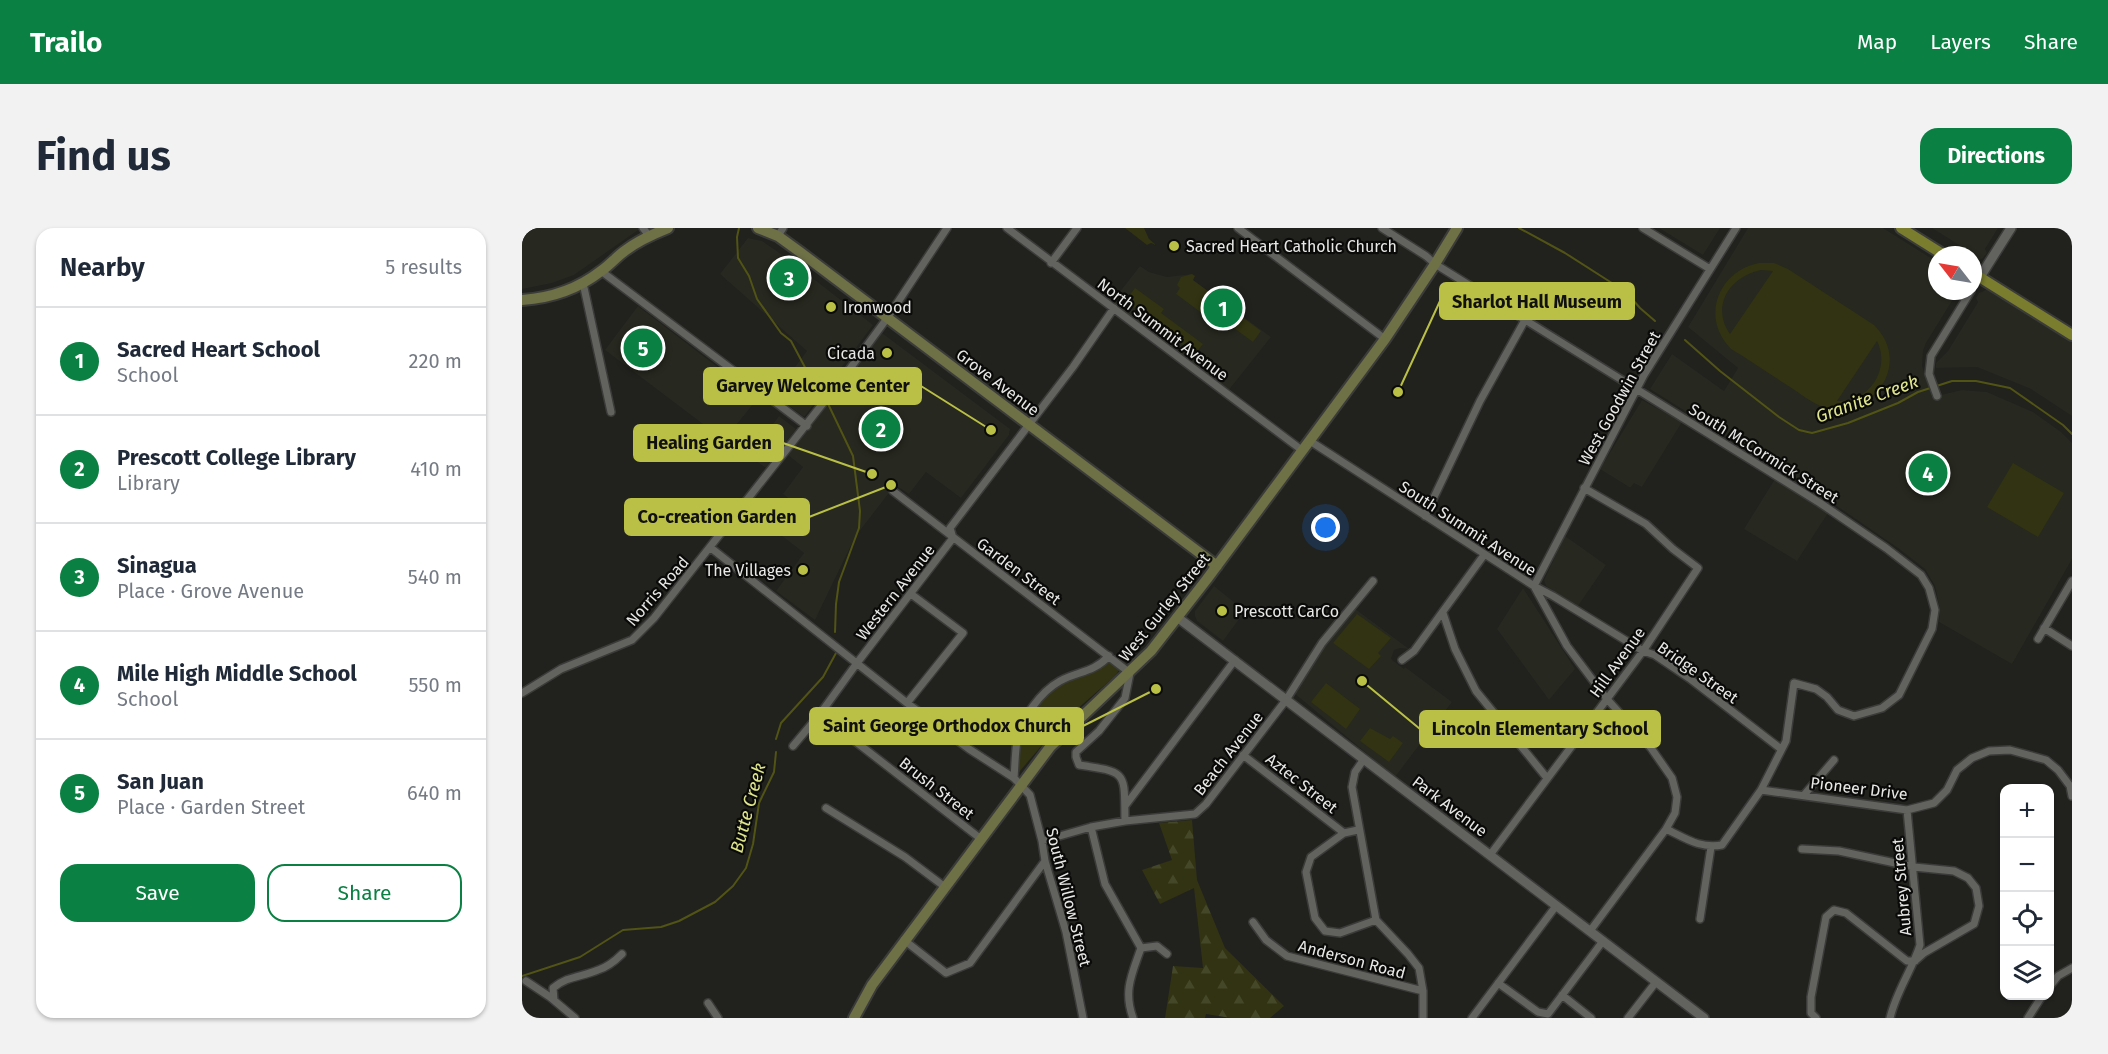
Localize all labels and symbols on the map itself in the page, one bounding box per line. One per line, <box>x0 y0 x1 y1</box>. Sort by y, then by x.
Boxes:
place label: Sacred Heart Catholic Church <box>1186 237 1397 256</box>
marker: Sacred Heart Catholic Church <box>1167 239 1181 253</box>
north arrow <box>1928 246 1982 300</box>
pin: 3 <box>770 256 808 300</box>
street label: North Summit Avenue <box>1094 274 1232 385</box>
callout: Sharlot Hall Museum <box>1440 283 1634 319</box>
pin: 1 <box>1204 286 1242 331</box>
text: Sharlot Hall Museum <box>1452 291 1622 313</box>
place label: Ironwood <box>843 298 912 317</box>
marker: Ironwood <box>824 300 838 314</box>
pin: 5 <box>624 326 662 370</box>
street label: West Goodwin Street <box>1575 328 1664 469</box>
place label: Cicada <box>827 344 875 363</box>
street label: Grove Avenue <box>952 345 1043 420</box>
marker: Cicada <box>880 346 894 360</box>
callout: Garvey Welcome Center <box>704 368 921 404</box>
water label: Granite Creek <box>1813 370 1922 428</box>
text: Garvey Welcome Center <box>716 375 911 397</box>
street label: South McCormick Street <box>1685 400 1842 507</box>
pin: 2 <box>862 406 900 452</box>
callout: Healing Garden <box>634 425 783 461</box>
text: Healing Garden <box>646 432 772 454</box>
pin: 4 <box>1908 450 1948 496</box>
street label: South Summit Avenue <box>1396 477 1540 580</box>
callout: Co-creation Garden <box>625 499 809 535</box>
text: Co-creation Garden <box>637 506 797 528</box>
your location <box>1311 513 1340 542</box>
street label: Garden Street <box>973 534 1064 609</box>
street label: Western Avenue <box>852 541 939 644</box>
street label: West Gurley Street <box>1115 549 1214 665</box>
street label: Norris Road <box>622 553 693 630</box>
place label: The Villages <box>705 561 791 580</box>
marker: The Villages <box>796 563 810 577</box>
place label: Prescott CarCo <box>1234 602 1339 621</box>
marker: Prescott CarCo <box>1215 604 1229 618</box>
street label: Hill Avenue <box>1586 623 1649 701</box>
street label: Bridge Street <box>1654 638 1742 707</box>
callout: Saint George Orthodox Church <box>810 708 1083 744</box>
street label: Beach Avenue <box>1190 708 1267 799</box>
callout: Lincoln Elementary School <box>1420 711 1660 747</box>
text: Saint George Orthodox Church <box>823 715 1071 737</box>
text: Lincoln Elementary School <box>1432 718 1649 740</box>
street label: Aztec Street <box>1262 750 1341 817</box>
street label: Brush Street <box>895 753 978 824</box>
water label: Butte Creek <box>725 761 771 855</box>
street label: Park Avenue <box>1409 772 1491 841</box>
street label: Pioneer Drive <box>1809 773 1909 804</box>
street label: South Willow Street <box>1042 826 1095 969</box>
street label: Aubrey Street <box>1888 837 1915 937</box>
street label: Anderson Road <box>1296 936 1408 983</box>

